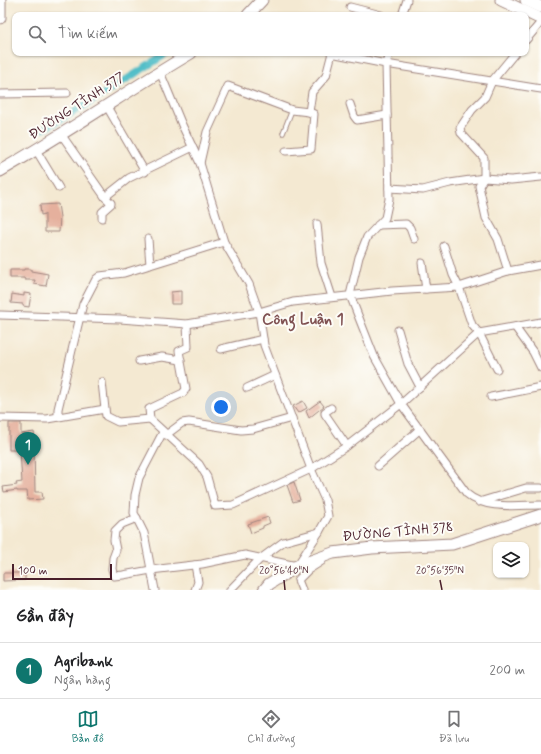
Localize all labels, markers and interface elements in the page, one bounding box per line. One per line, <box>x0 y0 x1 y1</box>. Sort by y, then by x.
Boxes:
search box <box>12 12 529 56</box>
icon: search <box>26 23 48 45</box>
text: Tìm kiếm <box>58 24 118 44</box>
street label: ĐƯỜNG TỈNH 377 <box>25 68 129 144</box>
district label: Công Luận 1 <box>262 309 344 332</box>
your location <box>211 397 231 417</box>
pin: 1 <box>15 432 41 465</box>
street label: ĐƯỜNG TỈNH 378 <box>342 518 454 546</box>
map controls <box>493 542 529 578</box>
button: layers <box>493 542 529 578</box>
scale bar <box>12 562 112 581</box>
text: 100 m <box>18 564 48 578</box>
text: 20°56'40"N <box>259 564 309 578</box>
text: 20°56'35"N <box>416 564 464 578</box>
text: Gần đây <box>16 605 74 627</box>
text: Agribank <box>54 652 113 672</box>
text: 1 <box>26 662 32 679</box>
text: 200 m <box>490 662 525 679</box>
text: Ngân hàng <box>54 672 111 689</box>
tab: Bản đồ <box>72 708 104 746</box>
tab: Chỉ đường <box>247 708 295 746</box>
tab: Đã lưu <box>439 708 469 746</box>

